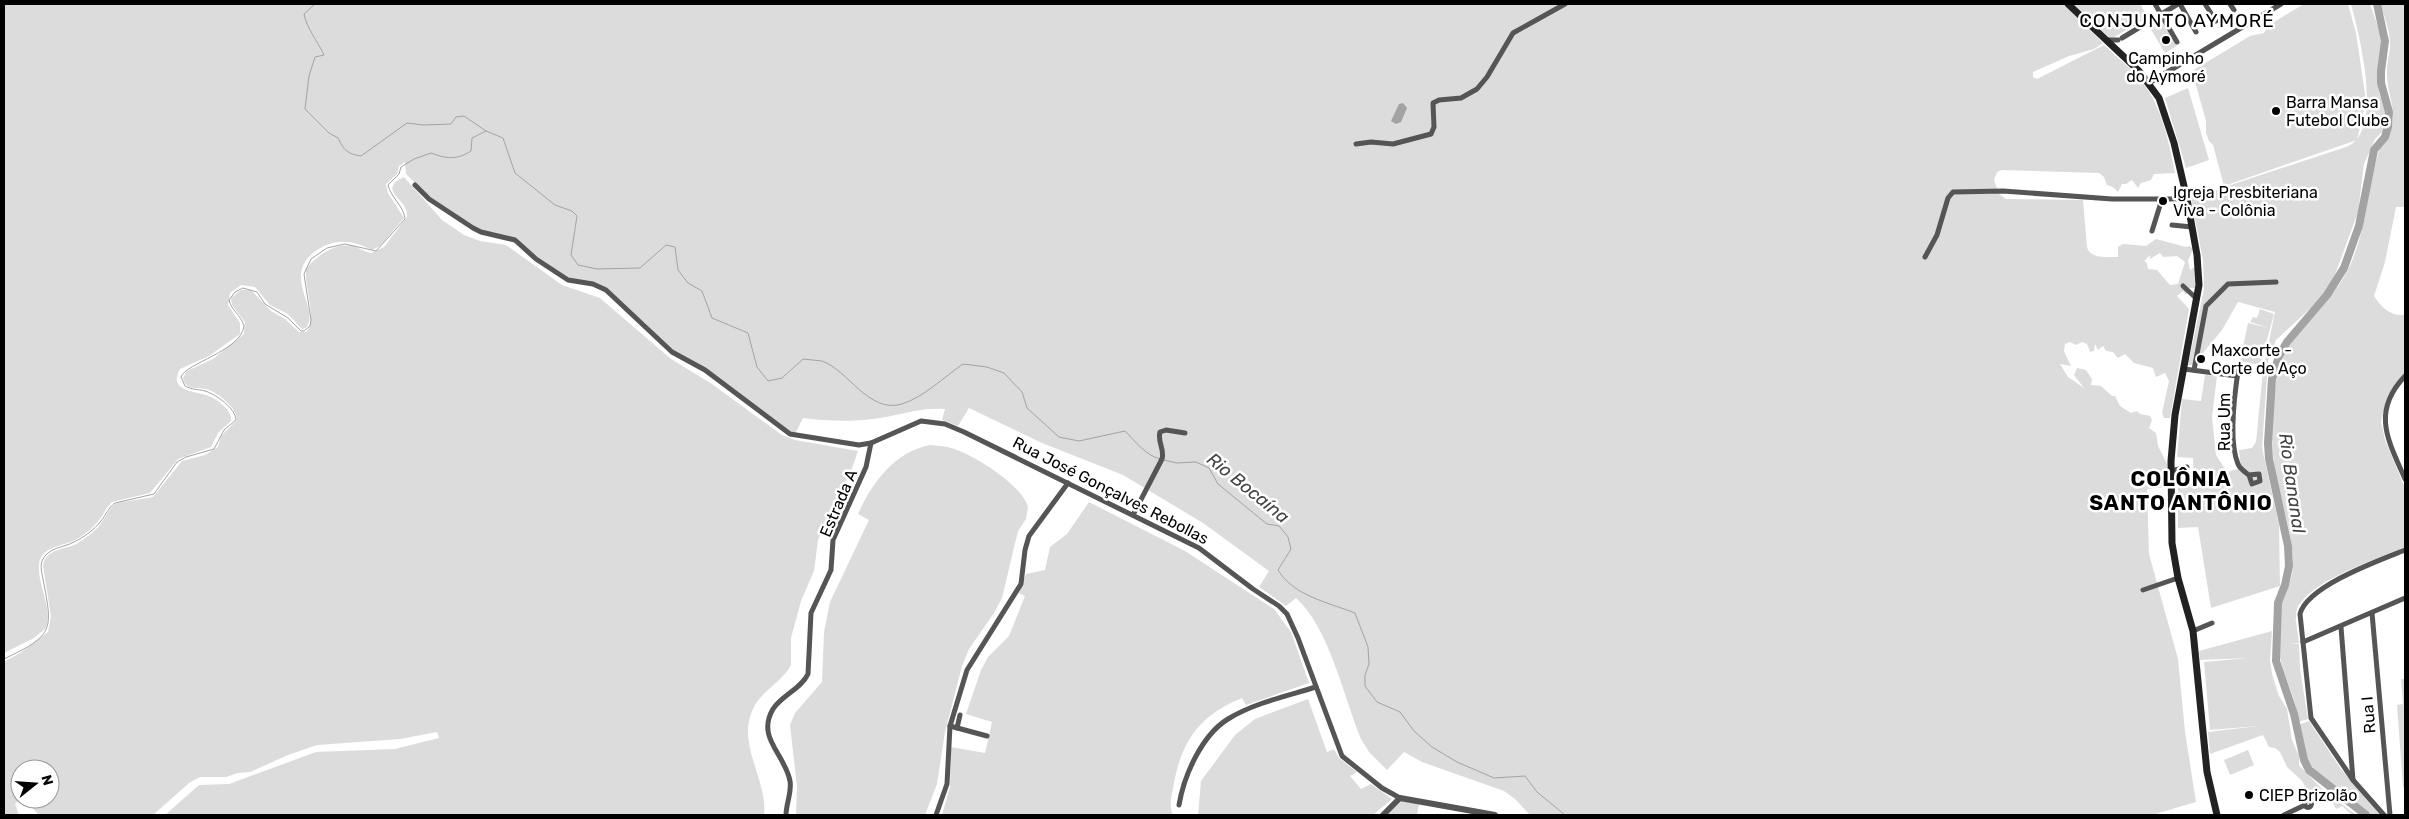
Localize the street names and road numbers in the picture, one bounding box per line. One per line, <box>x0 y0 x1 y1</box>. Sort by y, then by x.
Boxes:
street label: Rua Um <box>2215 393 2234 451</box>
street label: Rua José Gonçalves Rebollas <box>1010 433 1212 548</box>
street label: Estrada A <box>816 466 861 540</box>
street label: Rua I <box>2357 696 2380 734</box>

